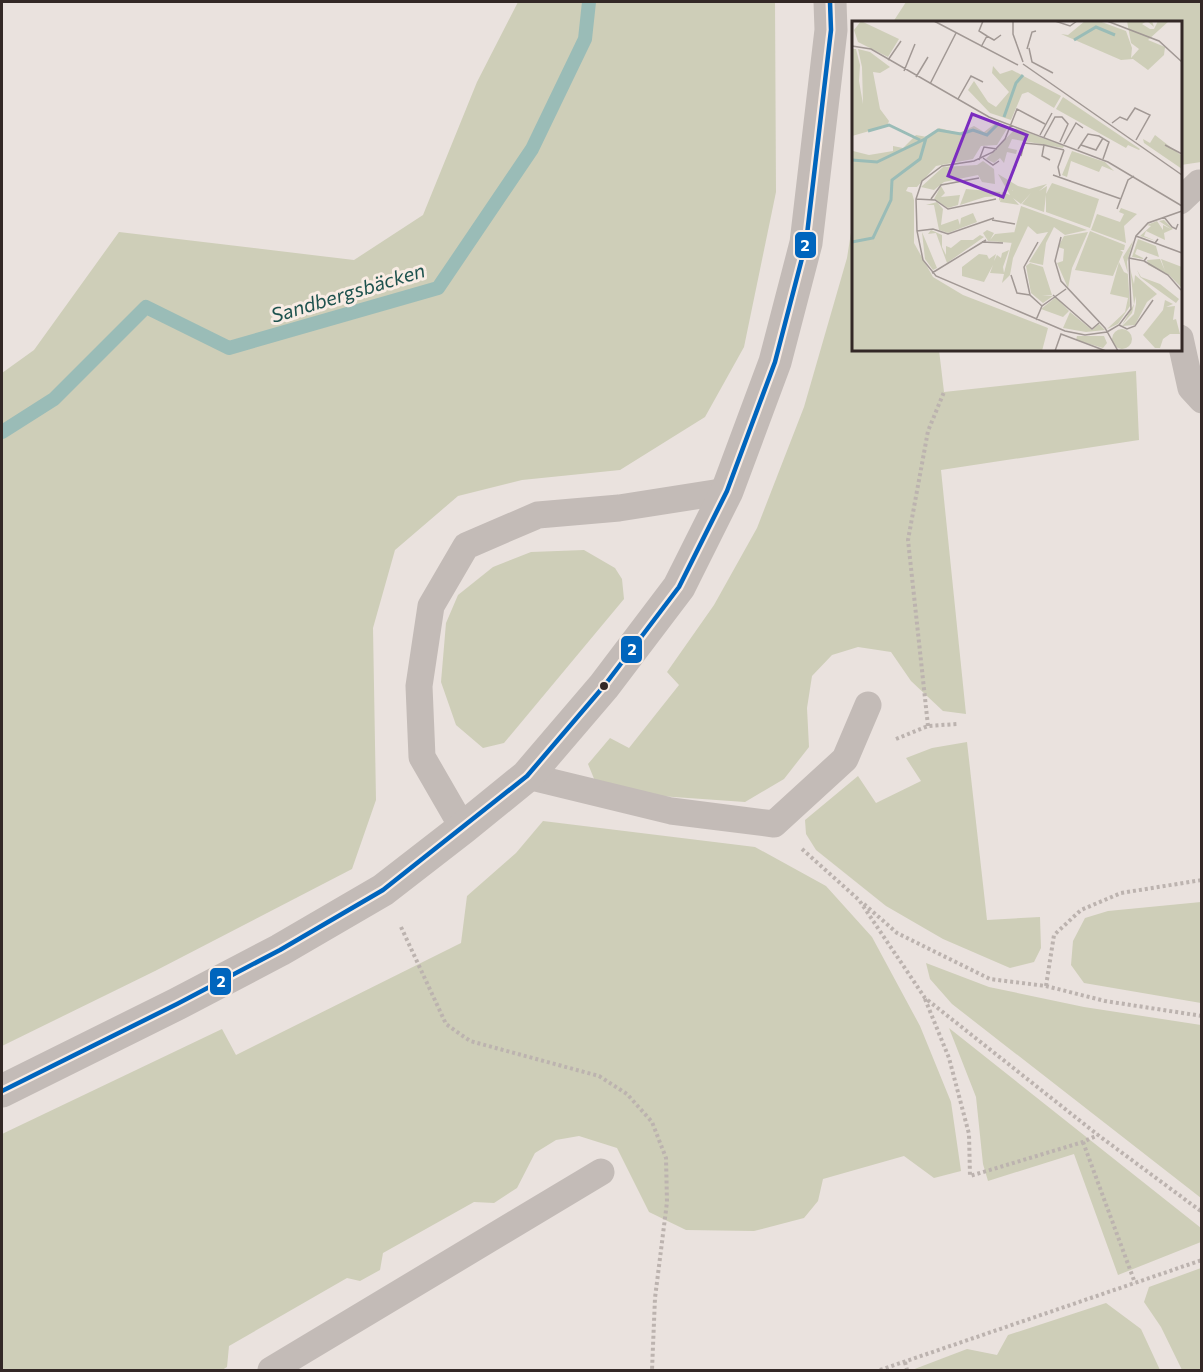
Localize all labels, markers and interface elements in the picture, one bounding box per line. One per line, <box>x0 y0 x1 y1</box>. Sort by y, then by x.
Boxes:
inset map <box>852 21 1182 351</box>
line badge: 2 <box>794 231 817 259</box>
text: 2 <box>800 235 810 254</box>
water label: Sandbergsbäcken <box>268 257 428 327</box>
line badge: 2 <box>620 635 643 664</box>
text: 2 <box>627 639 637 658</box>
unlabelled marker <box>598 680 610 692</box>
line badge: 2 <box>209 967 232 996</box>
text: 2 <box>216 971 226 990</box>

